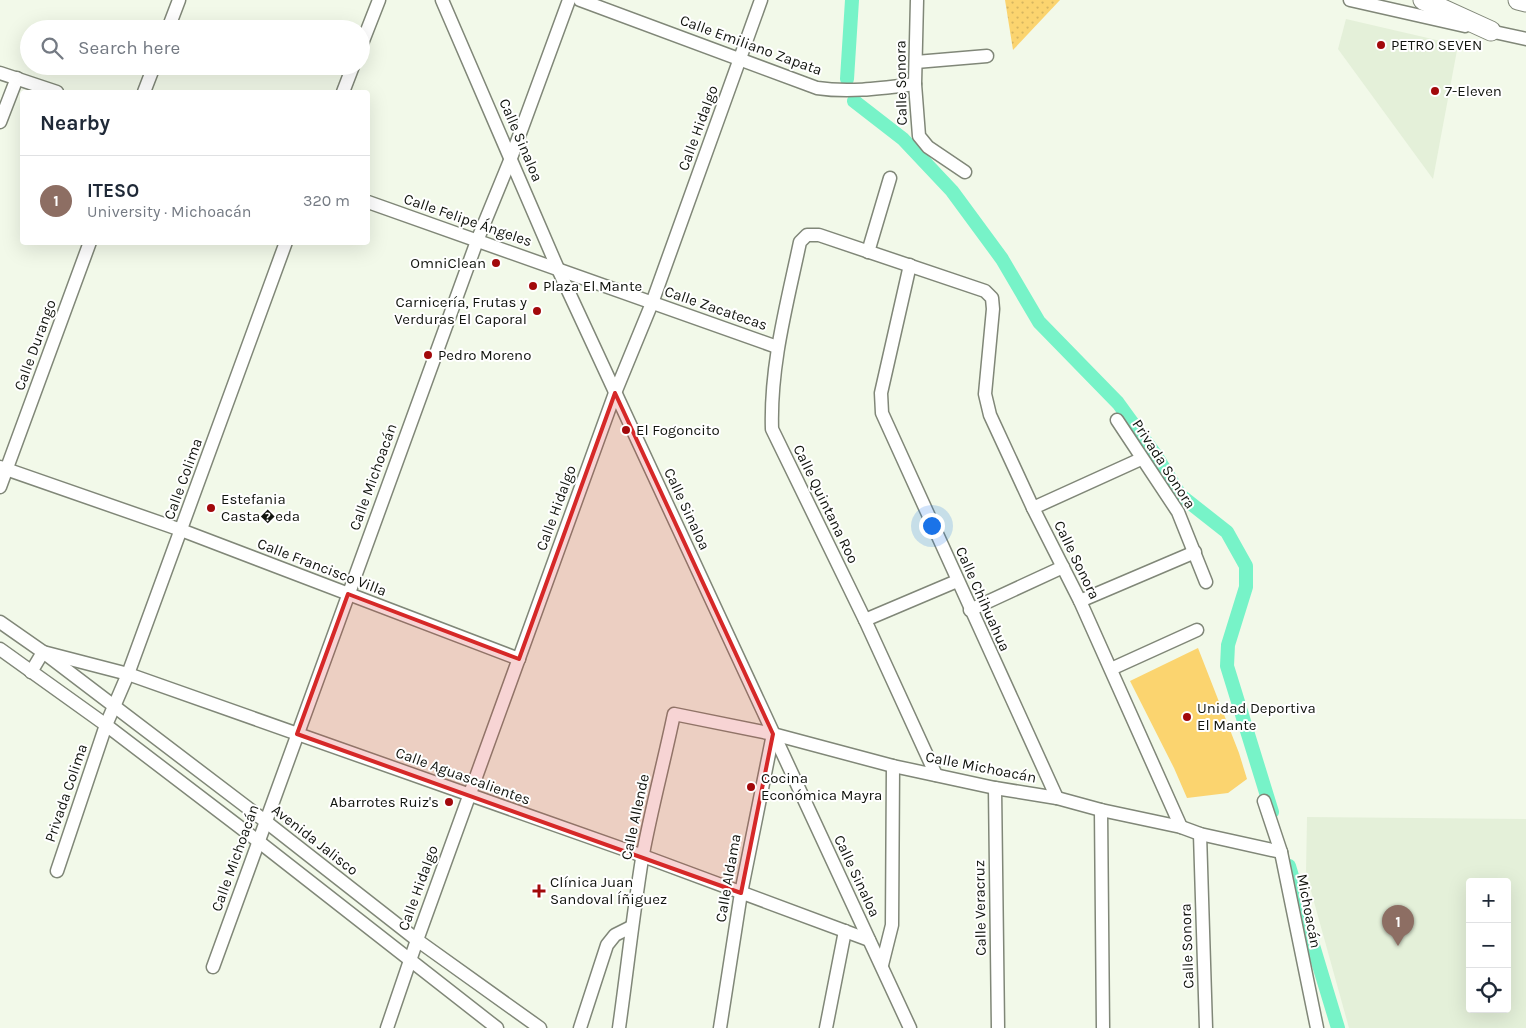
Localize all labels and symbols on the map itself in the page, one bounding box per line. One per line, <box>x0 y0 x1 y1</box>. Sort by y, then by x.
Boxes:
street label: Calle Emiliano Zapata <box>678 11 824 79</box>
place label: PETRO SEVEN <box>1391 36 1482 54</box>
marker: PETRO SEVEN <box>1375 39 1387 51</box>
street label: Calle Sonora <box>891 40 911 126</box>
place label: 7-Eleven <box>1445 82 1502 100</box>
street label: Calle Hidalgo <box>674 83 722 173</box>
marker: 7-Eleven <box>1429 85 1441 97</box>
street label: Calle Sinaloa <box>495 96 547 184</box>
street label: Calle Felipe Ángeles <box>401 190 535 250</box>
place label: OmniClean <box>410 254 486 272</box>
marker: OmniClean <box>490 257 502 269</box>
place label: Plaza El Mante <box>543 277 642 295</box>
marker: Plaza El Mante <box>527 280 539 292</box>
street label: Calle Zacatecas <box>662 282 770 334</box>
place label: Carnicería, Frutas y Verduras El Caporal <box>394 293 527 328</box>
street label: Calle Durango <box>10 297 60 393</box>
marker: Carnicería, Frutas y Verduras El Caporal <box>531 305 543 317</box>
place label: Pedro Moreno <box>438 346 531 364</box>
marker: Pedro Moreno <box>422 349 434 361</box>
street label: Privada Sonora <box>1128 416 1200 512</box>
street label: Calle Michoacán <box>345 421 401 533</box>
place label: El Fogoncito <box>636 421 720 439</box>
marker: El Fogoncito <box>620 424 632 436</box>
street label: Calle Colima <box>160 436 206 522</box>
street label: Calle Quintana Roo <box>789 442 863 566</box>
street label: Calle Hidalgo <box>532 463 580 553</box>
street label: Calle Sinaloa <box>660 465 714 553</box>
place label: Estefania Casta�eda <box>221 490 300 525</box>
marker: Estefania Casta�eda <box>205 502 217 514</box>
your location <box>919 513 945 539</box>
street label: Calle Sonora <box>1050 518 1104 602</box>
street label: Calle Francisco Villa <box>255 534 389 600</box>
street label: Calle Chihuahua <box>952 544 1014 654</box>
place label: Unidad Deportiva El Mante <box>1197 699 1316 734</box>
marker: Unidad Deportiva El Mante <box>1181 711 1193 723</box>
street label: Privada Colima <box>41 741 91 845</box>
street label: Calle Aguascalientes <box>393 743 533 809</box>
street label: Calle Michoacán <box>924 747 1038 787</box>
place label: Cocina Económica Mayra <box>761 769 882 804</box>
street label: Calle Allende <box>617 772 653 862</box>
marker: Cocina Económica Mayra <box>745 781 757 793</box>
place label: Abarrotes Ruiz's <box>330 793 439 811</box>
marker: Abarrotes Ruiz's <box>443 796 455 808</box>
street label: Avenida Jalisco <box>268 801 362 879</box>
street label: Calle Michoacán <box>207 802 263 914</box>
street label: Calle Aldama <box>711 832 745 924</box>
street label: Calle Sinaloa <box>830 832 884 920</box>
street label: Calle Hidalgo <box>394 843 442 933</box>
street label: Calle Veracruz <box>970 860 990 956</box>
street label: Michoacán <box>1293 872 1325 950</box>
place label: Clínica Juan Sandoval Íñiguez <box>550 873 667 908</box>
marker: Clínica Juan Sandoval Íñiguez <box>532 884 546 898</box>
street label: Calle Sonora <box>1177 903 1197 989</box>
pin: 1 <box>1382 905 1414 946</box>

